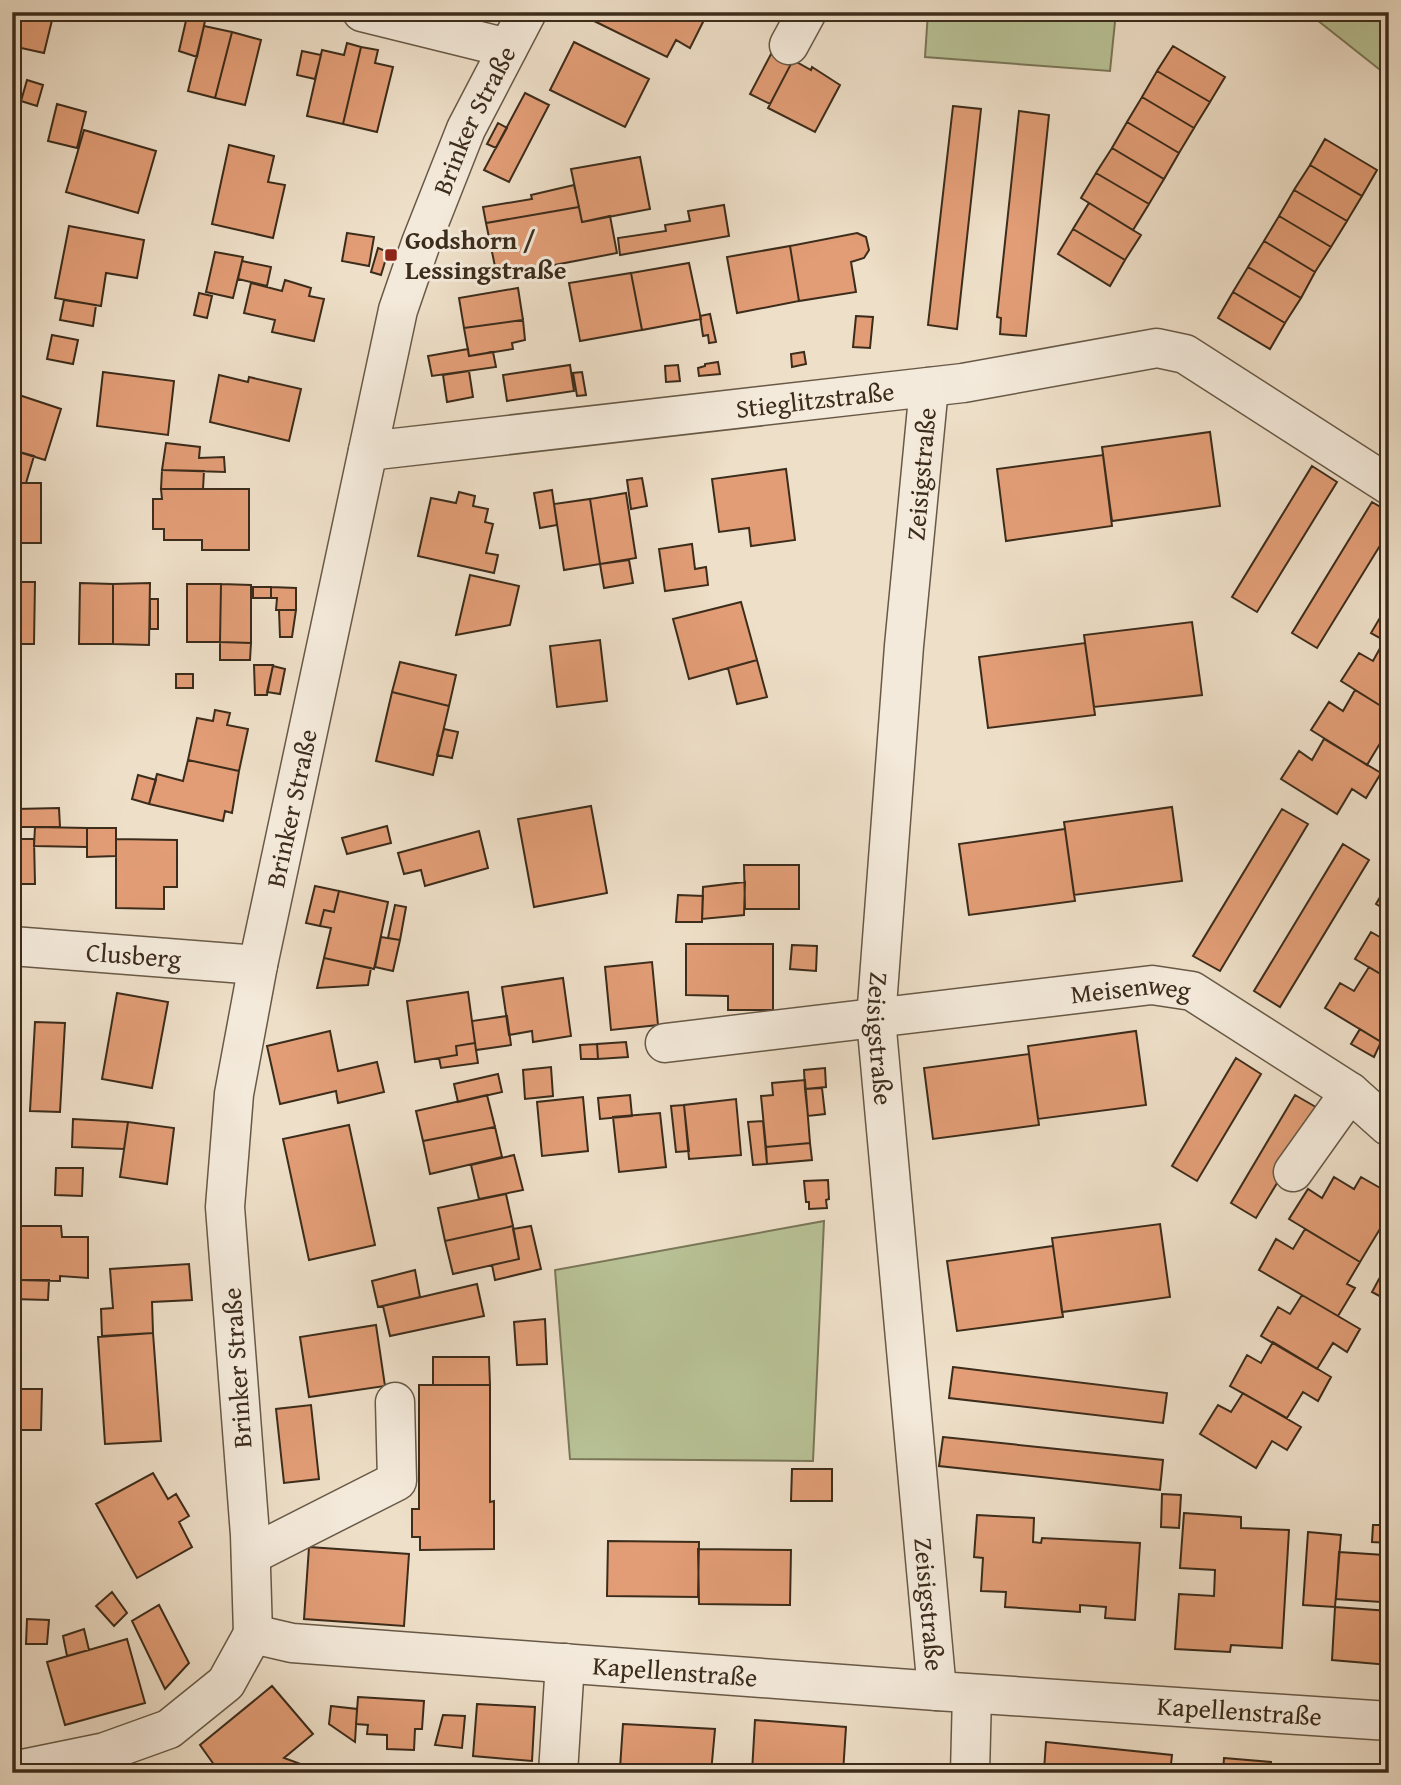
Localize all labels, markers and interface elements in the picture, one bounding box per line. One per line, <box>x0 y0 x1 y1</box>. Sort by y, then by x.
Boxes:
street label: Brinker Straße <box>422 38 525 200</box>
place label: Godshorn / Lessingstraße <box>405 220 567 289</box>
marker: Godshorn / Lessingstraße <box>383 247 399 263</box>
street label: Stieglitzstraße <box>734 371 896 428</box>
street label: Zeisigstraße <box>895 406 946 542</box>
street label: Brinker Straße <box>255 725 327 891</box>
street label: Clusberg <box>85 932 183 978</box>
street label: Meisenweg <box>1068 965 1194 1014</box>
street label: Zeisigstraße <box>857 971 904 1107</box>
street label: Brinker Straße <box>211 1286 262 1450</box>
street label: Zeisigstraße <box>904 1536 955 1673</box>
street label: Kapellenstraße <box>591 1645 759 1697</box>
street label: Kapellenstraße <box>1156 1686 1323 1736</box>

